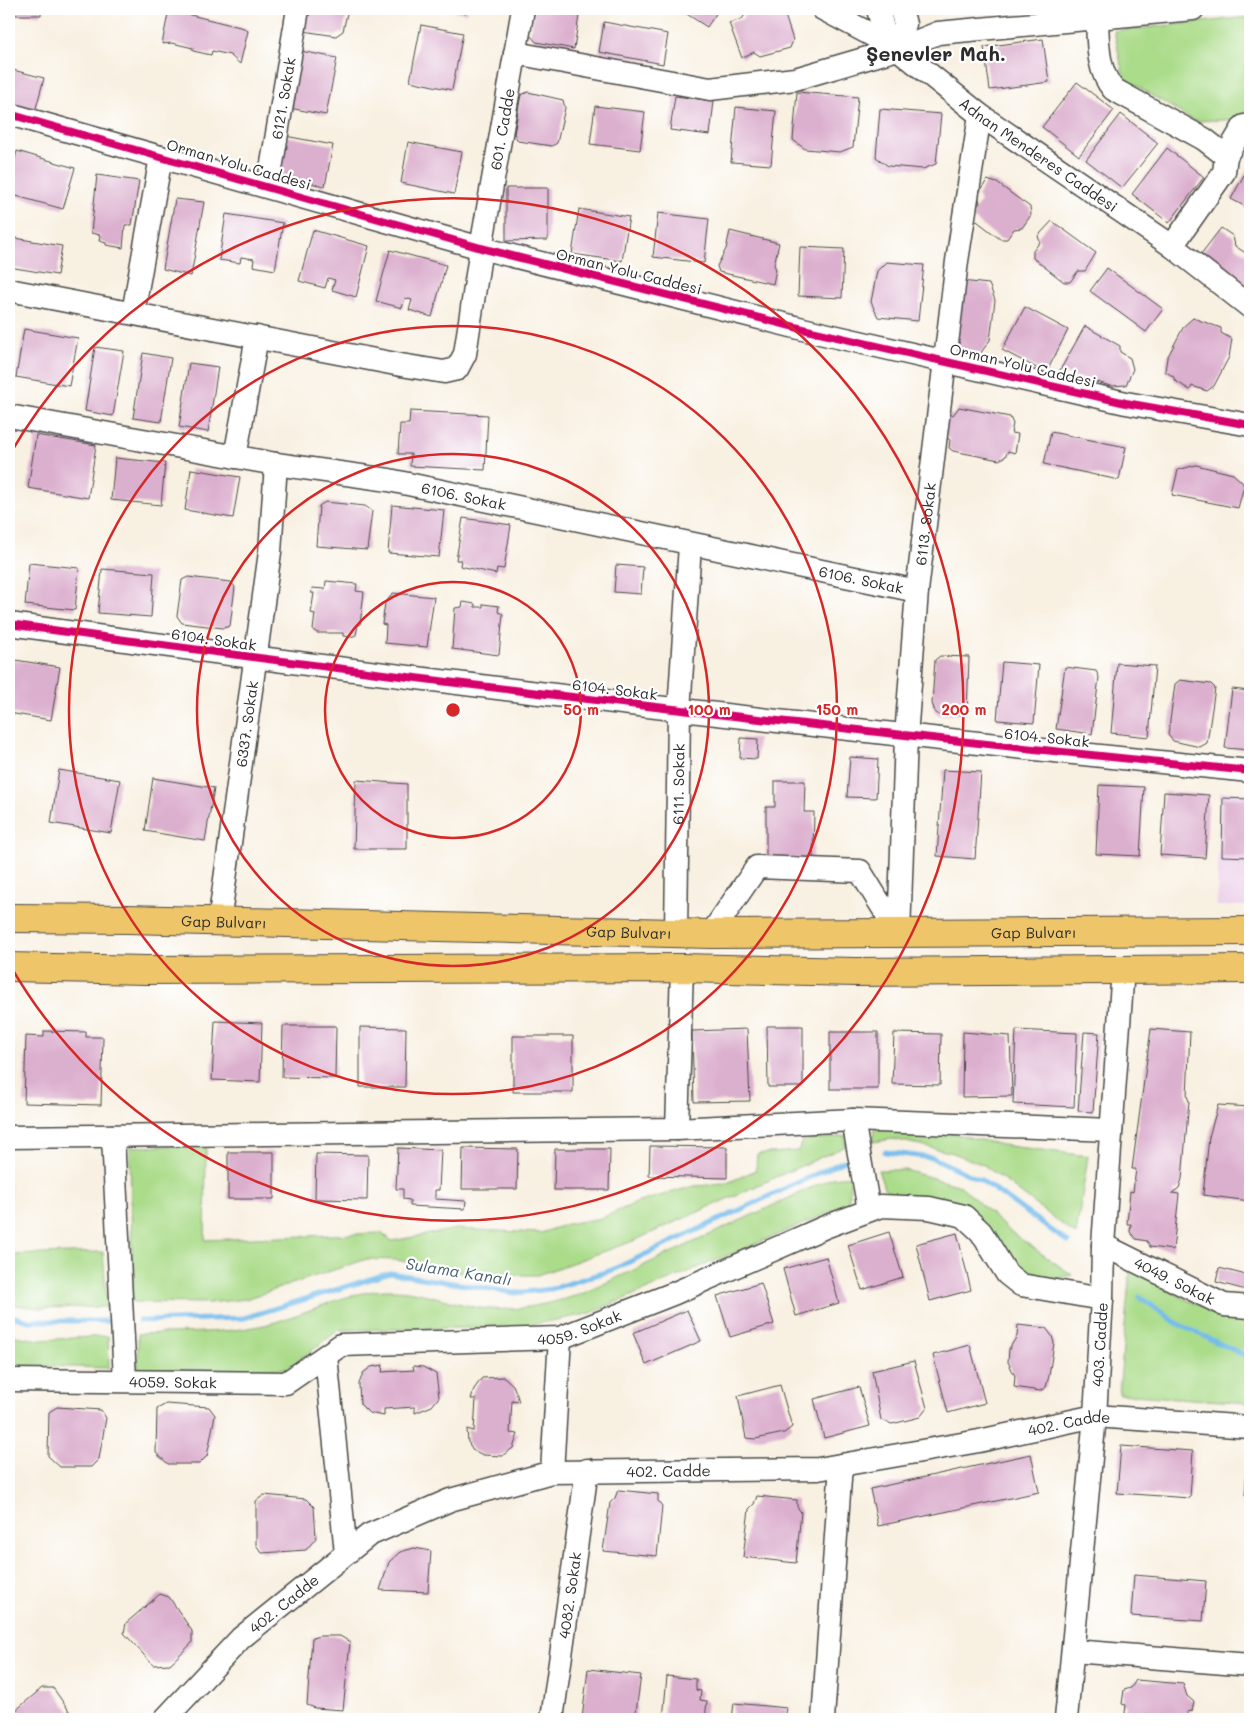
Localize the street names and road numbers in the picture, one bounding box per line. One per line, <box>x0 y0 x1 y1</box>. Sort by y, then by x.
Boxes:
street label: 6121. Sokak <box>266 56 300 141</box>
street label: 601. Cadde <box>485 87 519 172</box>
street label: Adnan Menderes Caddesi <box>955 93 1122 216</box>
street label: Orman Yolu Caddesi <box>164 134 314 194</box>
street label: Orman Yolu Caddesi <box>554 243 704 299</box>
street label: Orman Yolu Caddesi <box>948 338 1098 392</box>
street label: 6106. Sokak <box>420 477 508 514</box>
street label: 6113. Sokak <box>910 481 940 567</box>
street label: 6106. Sokak <box>817 561 905 598</box>
street label: 6104. Sokak <box>170 623 258 655</box>
street label: 6104. Sokak <box>571 674 659 704</box>
street label: 6337. Sokak <box>231 679 262 768</box>
street label: 6104. Sokak <box>1003 723 1091 751</box>
street label: 6111. Sokak <box>667 743 689 825</box>
street label: Gap Bulvarı <box>181 910 267 933</box>
street label: Gap Bulvarı <box>586 921 672 943</box>
street label: Gap Bulvarı <box>991 922 1077 942</box>
street label: 4049. Sokak <box>1131 1252 1218 1309</box>
street label: 403. Cadde <box>1087 1302 1112 1387</box>
street label: 4059. Sokak <box>537 1305 624 1349</box>
street label: 4059. Sokak <box>129 1371 217 1392</box>
street label: 402. Cadde <box>1026 1406 1111 1440</box>
street label: 402. Cadde <box>626 1460 711 1481</box>
street label: 4082. Sokak <box>553 1551 585 1640</box>
street label: 402. Cadde <box>245 1569 323 1638</box>

